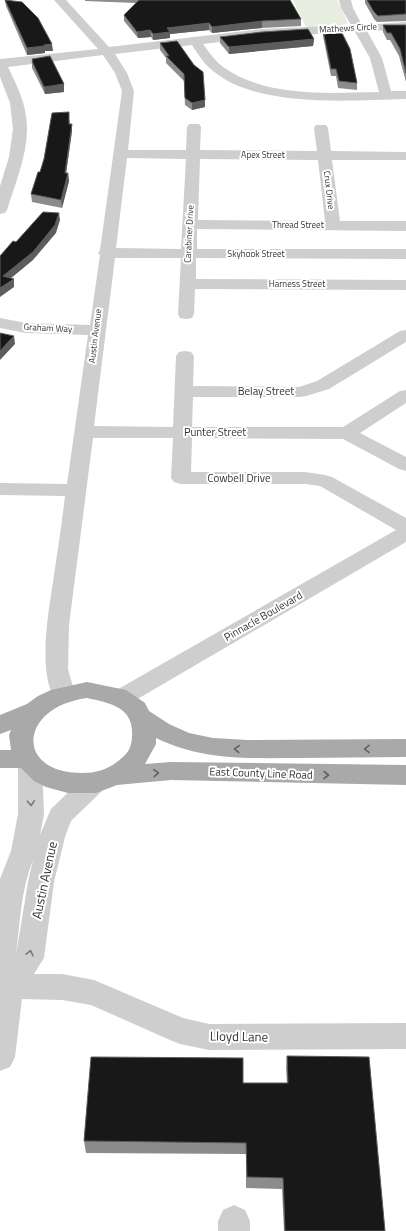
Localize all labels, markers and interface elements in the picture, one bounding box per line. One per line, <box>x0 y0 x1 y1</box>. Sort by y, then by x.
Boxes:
street label: Mathews Circle <box>319 19 378 36</box>
street label: Apex Street <box>241 148 286 161</box>
street label: Crux Drive <box>321 170 338 210</box>
street label: Carabiner Drive <box>180 204 197 263</box>
street label: Thread Street <box>272 218 325 231</box>
street label: Skyhook Street <box>227 247 286 260</box>
street label: Harness Street <box>269 277 326 290</box>
street label: Austin Avenue <box>85 308 104 364</box>
street label: Graham Way <box>23 320 73 335</box>
street label: Belay Street <box>238 383 294 399</box>
street label: Punter Street <box>184 424 246 440</box>
street label: Cowbell Drive <box>208 470 271 486</box>
street label: Pinnacle Boulevard <box>221 587 305 645</box>
one-way arrow <box>234 744 240 753</box>
one-way arrow <box>364 745 370 753</box>
street label: East County Line Road <box>209 763 313 783</box>
one-way arrow <box>153 768 159 777</box>
one-way arrow <box>323 771 329 779</box>
one-way arrow <box>27 800 35 806</box>
street label: Austin Avenue <box>26 839 62 921</box>
one-way arrow <box>25 950 33 956</box>
street label: Lloyd Lane <box>210 1025 268 1047</box>

